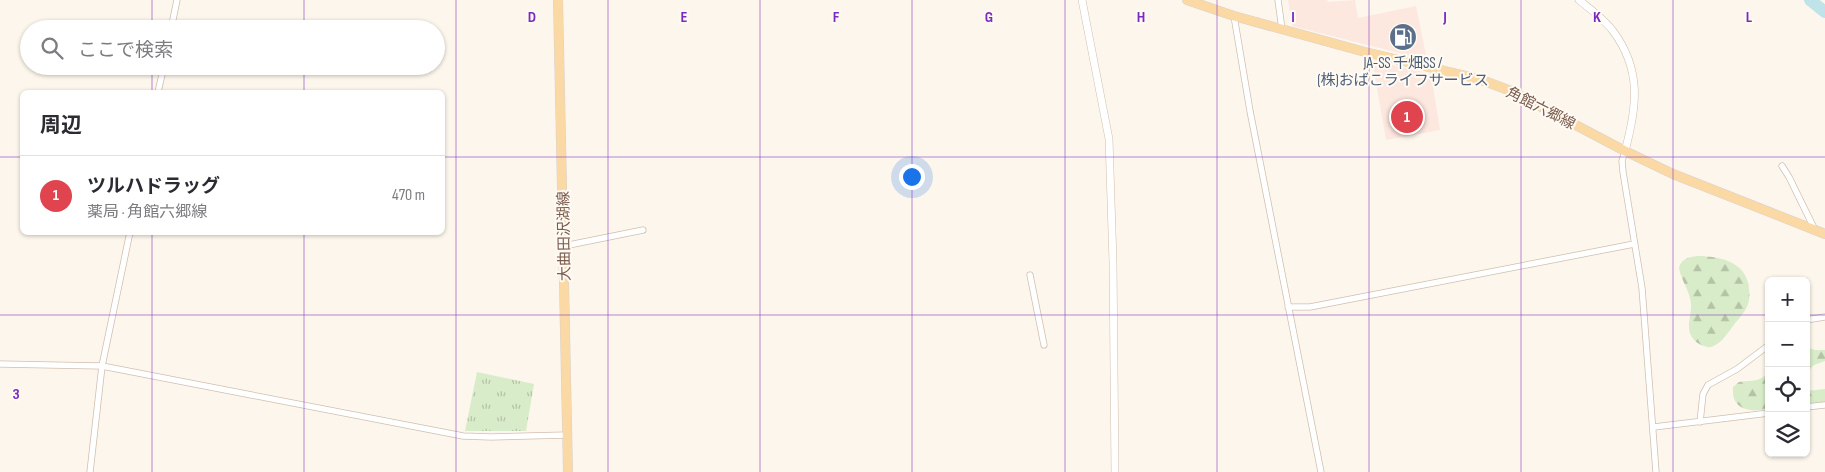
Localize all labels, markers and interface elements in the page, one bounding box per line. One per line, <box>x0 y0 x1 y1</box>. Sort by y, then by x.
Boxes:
text: D <box>528 8 536 27</box>
text: E <box>681 8 688 27</box>
text: F <box>833 8 840 27</box>
text: G <box>985 8 993 27</box>
text: H <box>1137 8 1145 27</box>
text: I <box>1291 8 1295 27</box>
text: J <box>1442 8 1447 27</box>
text: K <box>1593 8 1601 27</box>
text: L <box>1746 8 1753 27</box>
search box <box>20 20 445 75</box>
fuel station icon: JA-SS 千畑SS / (株)おばこライフサービス <box>1388 22 1418 52</box>
icon: search <box>38 34 66 62</box>
text: ここで検索 <box>78 39 173 62</box>
place label: JA-SS 千畑SS / (株)おばこライフサービス <box>1317 54 1489 90</box>
street label: 角館六郷線 <box>1503 83 1579 134</box>
pin: 1 <box>1391 98 1423 136</box>
text: 周辺 <box>40 113 82 138</box>
your location <box>899 164 925 190</box>
text: ツルハドラッグ <box>87 175 220 198</box>
text: 1 <box>53 186 59 205</box>
text: 470 m <box>392 186 425 205</box>
street label: 大曲田沢湖線 <box>554 191 575 281</box>
text: 薬局 · 角館六郷線 <box>87 203 207 222</box>
map controls <box>1765 277 1810 457</box>
button: + <box>1765 277 1810 322</box>
button: − <box>1765 322 1810 367</box>
button: locate <box>1765 367 1810 412</box>
text: 3 <box>12 385 20 404</box>
button: layers <box>1765 412 1810 457</box>

